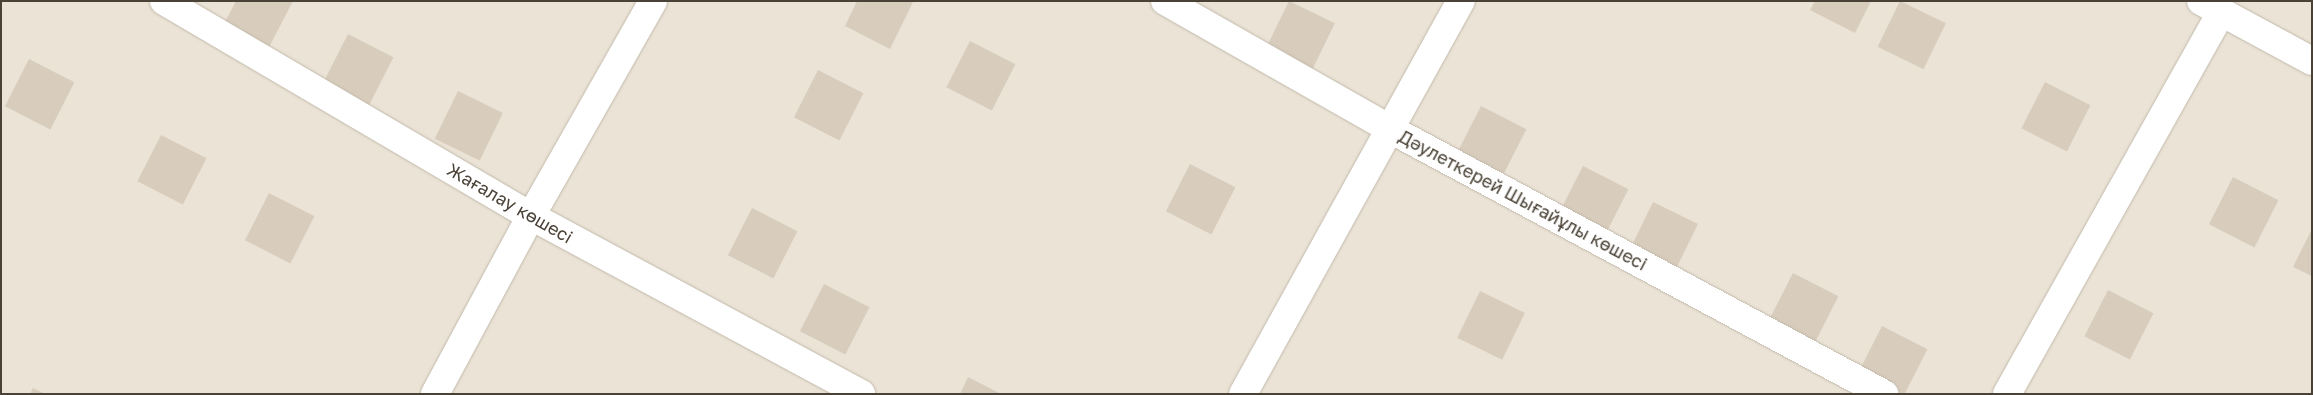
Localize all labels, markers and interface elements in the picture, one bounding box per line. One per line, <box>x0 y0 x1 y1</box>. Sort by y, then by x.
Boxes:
street label: Дәулеткерей Шығайұлы көшесі <box>1395 125 1651 275</box>
street label: Жағалау көшесі <box>443 158 577 248</box>

